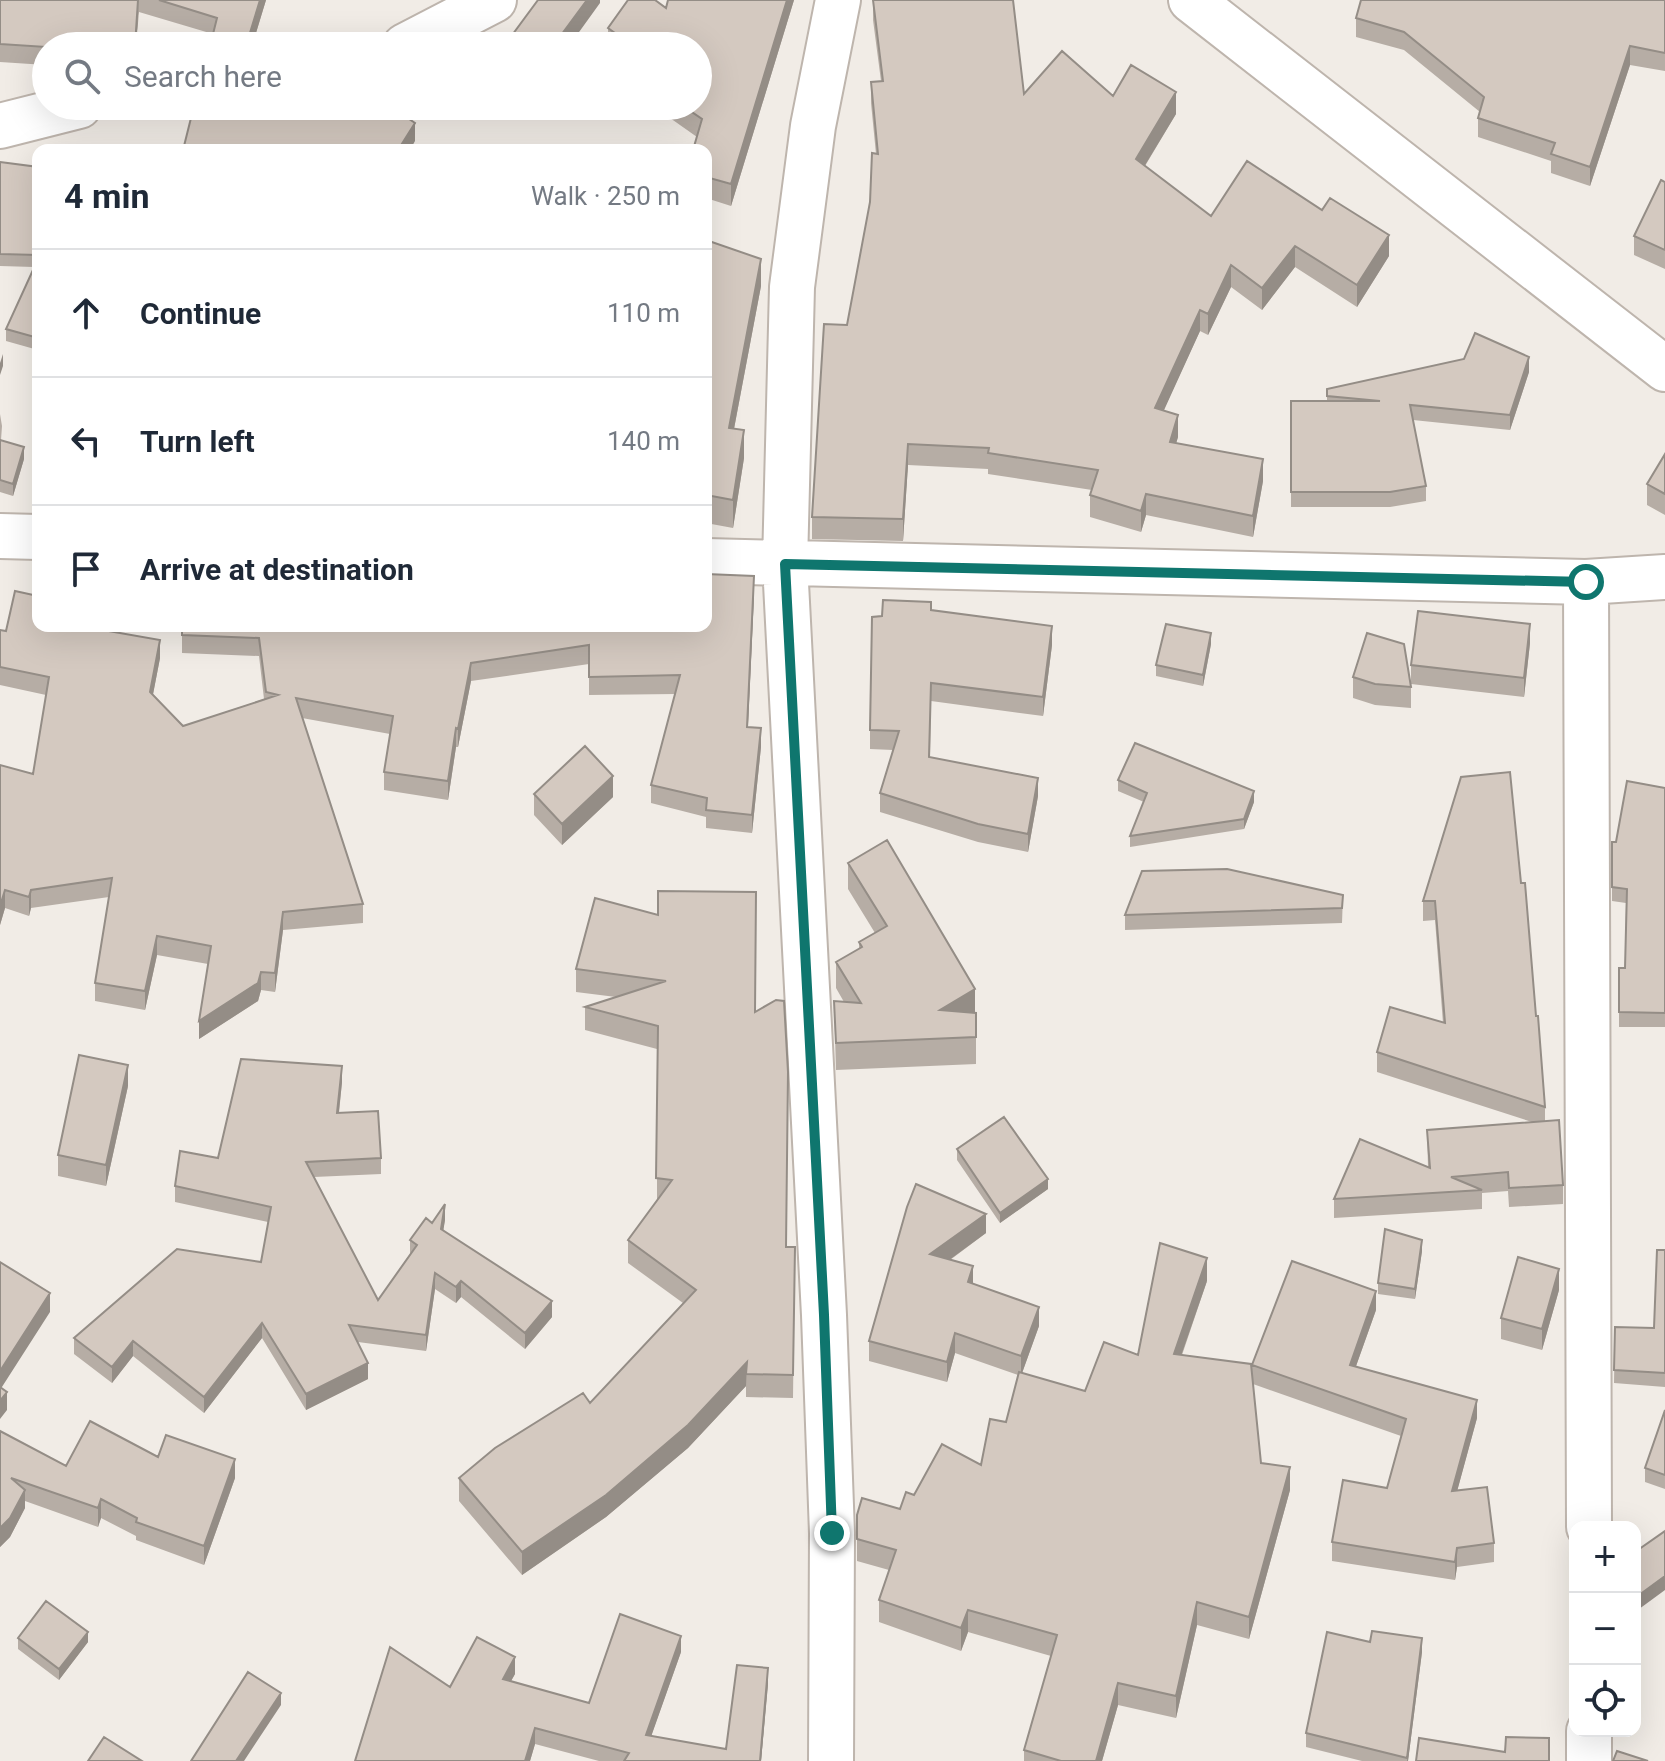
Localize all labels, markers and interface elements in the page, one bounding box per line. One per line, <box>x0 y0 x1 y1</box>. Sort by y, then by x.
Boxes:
search box <box>32 32 712 120</box>
icon: search <box>60 54 104 98</box>
text: Search here <box>124 59 282 94</box>
text: 4 min <box>64 176 149 216</box>
text: Walk · 250 m <box>531 181 680 211</box>
icon: ahead <box>64 291 108 335</box>
text: Continue <box>140 296 261 331</box>
text: 110 m <box>607 298 680 328</box>
icon: left <box>64 419 108 463</box>
text: Turn left <box>140 424 255 459</box>
text: 140 m <box>607 426 680 456</box>
icon: arrive <box>64 547 108 591</box>
text: Arrive at destination <box>140 552 414 587</box>
route start <box>1568 564 1604 600</box>
route end <box>814 1515 850 1551</box>
map controls <box>1569 1521 1641 1737</box>
button: + <box>1569 1521 1641 1593</box>
button: − <box>1569 1593 1641 1665</box>
button: locate <box>1569 1665 1641 1737</box>

